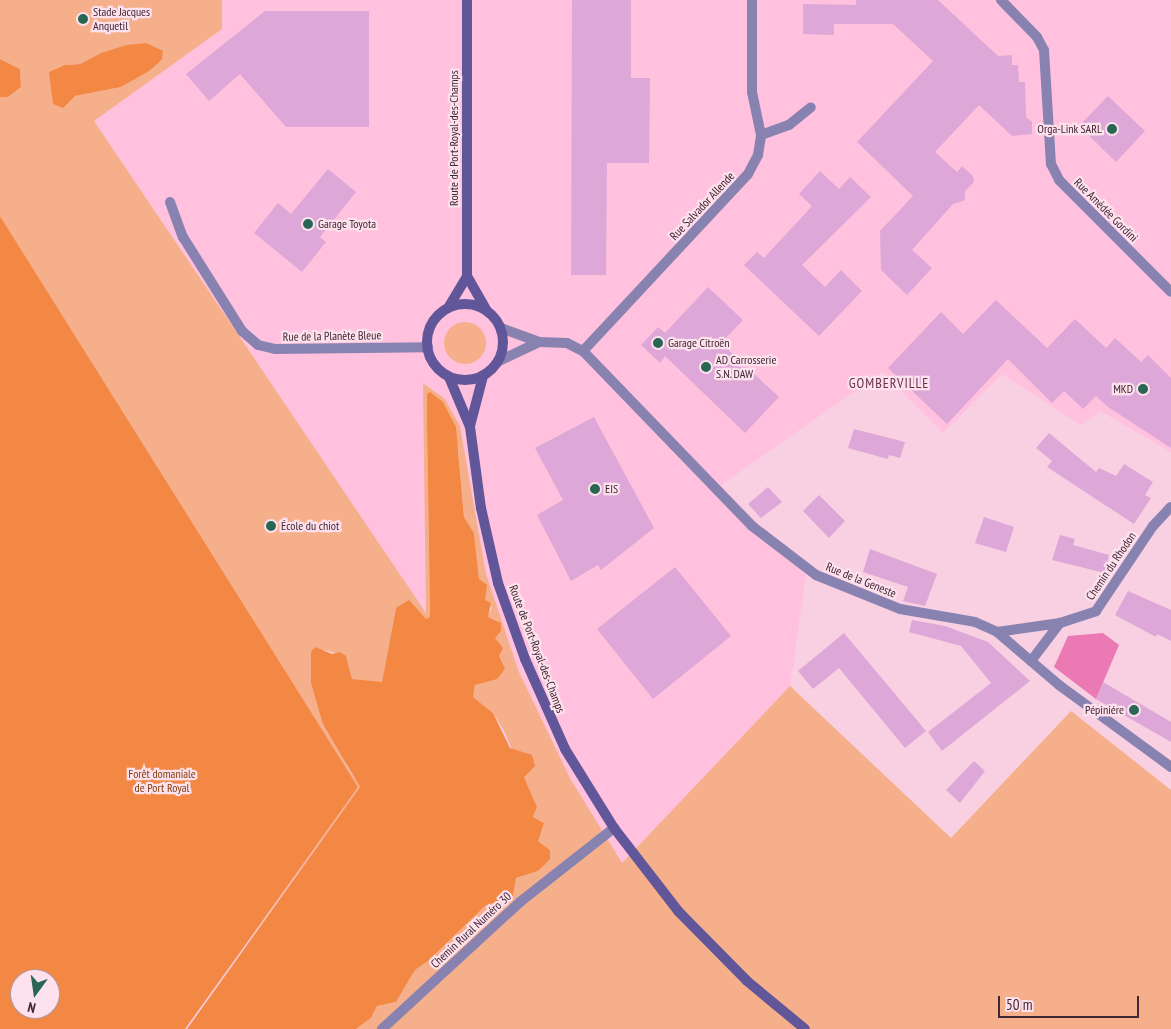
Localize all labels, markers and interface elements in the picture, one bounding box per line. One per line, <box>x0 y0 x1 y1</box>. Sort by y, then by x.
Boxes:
place label: Stade Jacques Anquetil <box>93 5 150 33</box>
marker: Stade Jacques Anquetil <box>77 13 89 25</box>
street label: Route de Port-Royal-des-Champs <box>447 70 461 206</box>
place label: Orga-Link SARL <box>1037 122 1102 136</box>
marker: Orga-Link SARL <box>1106 123 1118 135</box>
street label: Rue Salvador Allende <box>667 169 737 243</box>
street label: Rue Amédée Gordini <box>1071 175 1141 245</box>
place label: Garage Toyota <box>318 217 376 231</box>
marker: Garage Toyota <box>302 218 314 230</box>
street label: Rue de la Planète Bleue <box>282 328 382 344</box>
place label: Garage Citroën <box>668 336 730 350</box>
marker: Garage Citroën <box>652 337 664 349</box>
place label: AD Carrosserie S.N. DAW <box>716 353 776 381</box>
marker: AD Carrosserie S.N. DAW <box>700 361 712 373</box>
district label: GOMBERVILLE <box>847 375 931 391</box>
place label: MKD <box>1113 382 1133 396</box>
marker: MKD <box>1137 383 1149 395</box>
place label: EIS <box>605 482 618 496</box>
marker: EIS <box>589 483 601 495</box>
place label: École du chiot <box>281 519 339 533</box>
marker: École du chiot <box>265 520 277 532</box>
street label: Chemin du Rhodon <box>1083 529 1139 603</box>
street label: Rue de la Geneste <box>824 559 898 601</box>
street label: Route de Port-Royal-des-Champs <box>506 583 568 715</box>
place label: Pépiniére <box>1085 703 1124 717</box>
marker: Pépiniére <box>1128 704 1140 716</box>
park label: Forêt domaniale de Port Royal <box>128 767 196 795</box>
street label: Chemin Rural Numéro 30 <box>428 889 514 971</box>
north arrow <box>10 969 60 1019</box>
scale bar <box>1001 986 1142 1018</box>
text: 50 m <box>1006 995 1032 1014</box>
text: N <box>26 998 37 1017</box>

